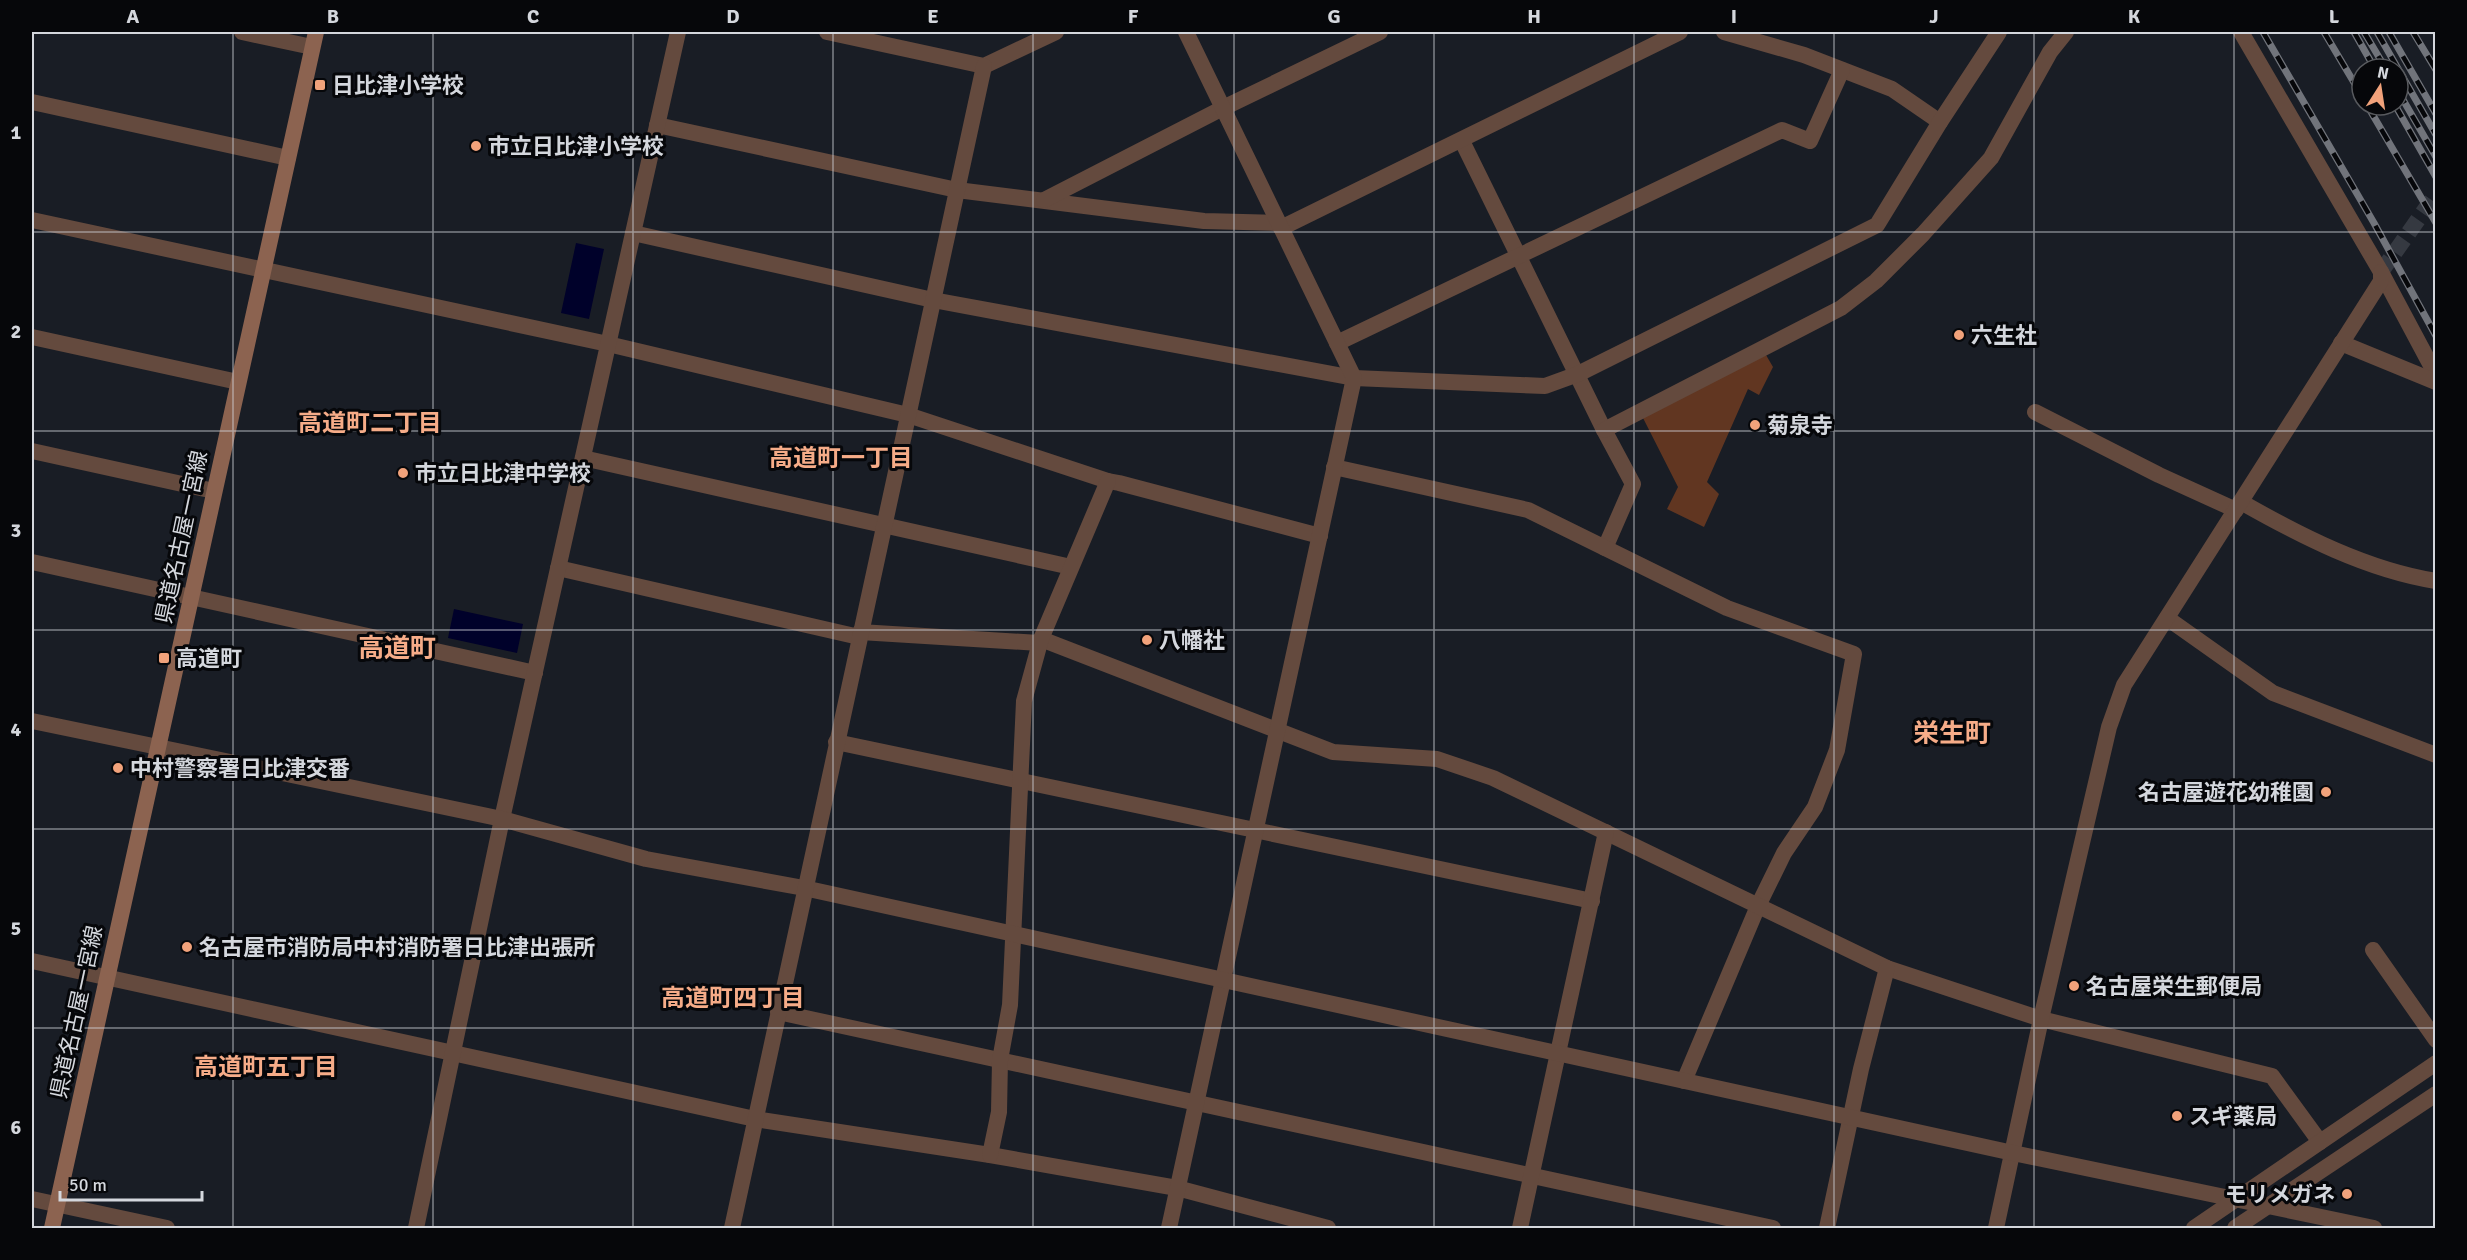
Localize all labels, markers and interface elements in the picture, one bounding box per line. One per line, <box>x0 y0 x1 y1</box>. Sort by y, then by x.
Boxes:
text: A <box>127 4 140 29</box>
text: B <box>327 4 339 29</box>
text: C <box>527 4 539 29</box>
text: D <box>726 4 740 29</box>
text: E <box>927 4 939 29</box>
text: F <box>1128 4 1139 29</box>
text: G <box>1327 4 1341 29</box>
text: H <box>1527 4 1541 29</box>
text: I <box>1731 4 1737 29</box>
text: J <box>1929 4 1939 29</box>
text: K <box>2128 4 2141 29</box>
text: L <box>2329 4 2340 29</box>
north arrow <box>2350 57 2410 117</box>
text: N <box>2375 62 2390 84</box>
place label: 日比津小学校 <box>332 72 464 99</box>
marker: 日比津小学校 <box>313 78 327 92</box>
text: 1 <box>11 120 22 145</box>
place label: 市立日比津小学校 <box>488 133 664 160</box>
marker: 市立日比津小学校 <box>469 139 483 153</box>
text: 2 <box>11 319 21 344</box>
place label: 六生社 <box>1971 322 2037 349</box>
marker: 六生社 <box>1952 328 1966 342</box>
district label: 高道町二丁目 <box>298 408 442 438</box>
place label: 菊泉寺 <box>1767 412 1833 439</box>
marker: 菊泉寺 <box>1748 418 1762 432</box>
district label: 高道町一丁目 <box>769 443 913 473</box>
street label: 県道名古屋一宮線 <box>150 448 213 626</box>
place label: 市立日比津中学校 <box>415 460 591 487</box>
marker: 市立日比津中学校 <box>396 466 410 480</box>
text: 3 <box>11 518 21 543</box>
place label: 八幡社 <box>1159 627 1225 654</box>
district label: 高道町 <box>358 633 436 665</box>
marker: 八幡社 <box>1140 633 1154 647</box>
place label: 高道町 <box>176 645 242 672</box>
marker: 高道町 <box>157 651 171 665</box>
text: 4 <box>11 717 22 742</box>
district label: 栄生町 <box>1913 718 1991 750</box>
place label: 中村警察署日比津交番 <box>130 755 350 782</box>
marker: 中村警察署日比津交番 <box>111 761 125 775</box>
place label: 名古屋遊花幼稚園 <box>2138 779 2314 806</box>
marker: 名古屋遊花幼稚園 <box>2319 785 2333 799</box>
text: 5 <box>11 916 21 941</box>
street label: 県道名古屋一宮線 <box>45 923 108 1101</box>
place label: 名古屋市消防局中村消防署日比津出張所 <box>199 934 595 961</box>
marker: 名古屋市消防局中村消防署日比津出張所 <box>180 940 194 954</box>
place label: 名古屋栄生郵便局 <box>2086 973 2262 1000</box>
marker: 名古屋栄生郵便局 <box>2067 979 2081 993</box>
district label: 高道町四丁目 <box>661 983 805 1013</box>
district label: 高道町五丁目 <box>194 1052 338 1082</box>
place label: スギ薬局 <box>2189 1103 2277 1130</box>
marker: スギ薬局 <box>2170 1109 2184 1123</box>
text: 6 <box>11 1115 22 1140</box>
scale bar <box>60 1164 202 1202</box>
text: 50 m <box>69 1174 107 1196</box>
place label: モリメガネ <box>2225 1181 2335 1208</box>
marker: モリメガネ <box>2340 1187 2354 1201</box>

